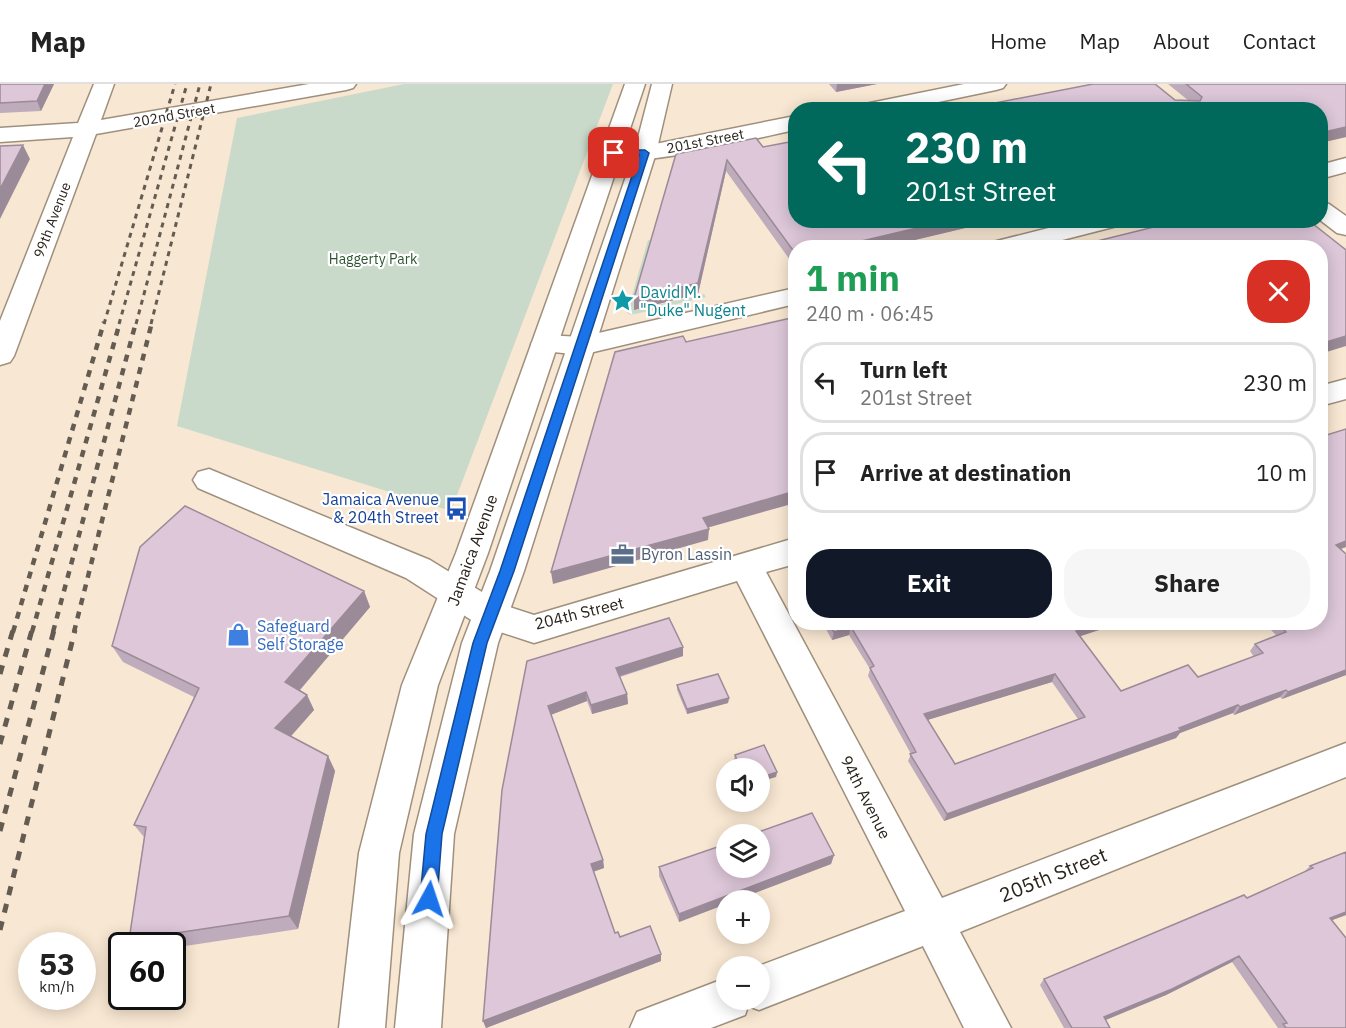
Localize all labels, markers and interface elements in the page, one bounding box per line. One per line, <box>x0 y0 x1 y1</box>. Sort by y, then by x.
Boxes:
text: Map <box>30 23 86 60</box>
text: Home <box>990 27 1047 55</box>
text: Map <box>1080 27 1120 55</box>
text: About <box>1153 27 1210 55</box>
text: Contact <box>1243 27 1316 55</box>
street label: 202nd Street <box>132 99 217 131</box>
text: 230 m <box>905 120 1028 175</box>
street label: 201st Street <box>665 125 745 157</box>
icon: left <box>806 126 884 204</box>
pin <box>588 127 639 178</box>
icon: arrive <box>597 136 630 169</box>
text: 201st Street <box>905 173 1056 208</box>
street label: 99th Avenue <box>29 179 75 260</box>
park label: Haggerty Park <box>329 250 418 268</box>
text: 1 min <box>806 254 900 301</box>
button: close <box>1247 260 1310 323</box>
place label: David M. "Duke" Nugent <box>640 282 746 320</box>
place icon: David M. "Duke" Nugent <box>609 288 635 314</box>
text: 240 m · 06:45 <box>806 300 934 327</box>
text: Turn left <box>860 355 948 384</box>
icon: left <box>809 366 842 399</box>
text: 230 m <box>1243 368 1307 397</box>
text: 201st Street <box>860 384 972 411</box>
icon: arrive <box>809 456 842 489</box>
text: Arrive at destination <box>860 458 1071 487</box>
text: 10 m <box>1256 458 1307 487</box>
place label: Jamaica Avenue & 204th Street <box>322 489 439 527</box>
street label: Jamaica Avenue <box>443 491 501 608</box>
bus stop icon: Jamaica Avenue & 204th Street <box>444 495 470 521</box>
office icon: Byron Lassin <box>610 541 636 567</box>
place label: Byron Lassin <box>641 544 732 564</box>
button: Exit <box>806 549 1052 618</box>
button: Share <box>1064 549 1310 618</box>
street label: 204th Street <box>532 592 626 634</box>
place label: Safeguard Self Storage <box>257 616 344 654</box>
shop icon: Safeguard Self Storage <box>226 622 252 648</box>
street label: 94th Avenue <box>836 752 896 842</box>
map controls <box>716 758 770 1010</box>
button: sound <box>716 758 770 812</box>
button: layers <box>716 824 770 878</box>
street label: 205th Street <box>995 841 1111 908</box>
position arrow <box>397 867 461 931</box>
button: + <box>716 890 770 944</box>
speed limit sign: 60 <box>108 932 186 1010</box>
text: 53 <box>39 944 75 983</box>
button: − <box>716 956 770 1010</box>
text: km/h <box>39 977 75 996</box>

